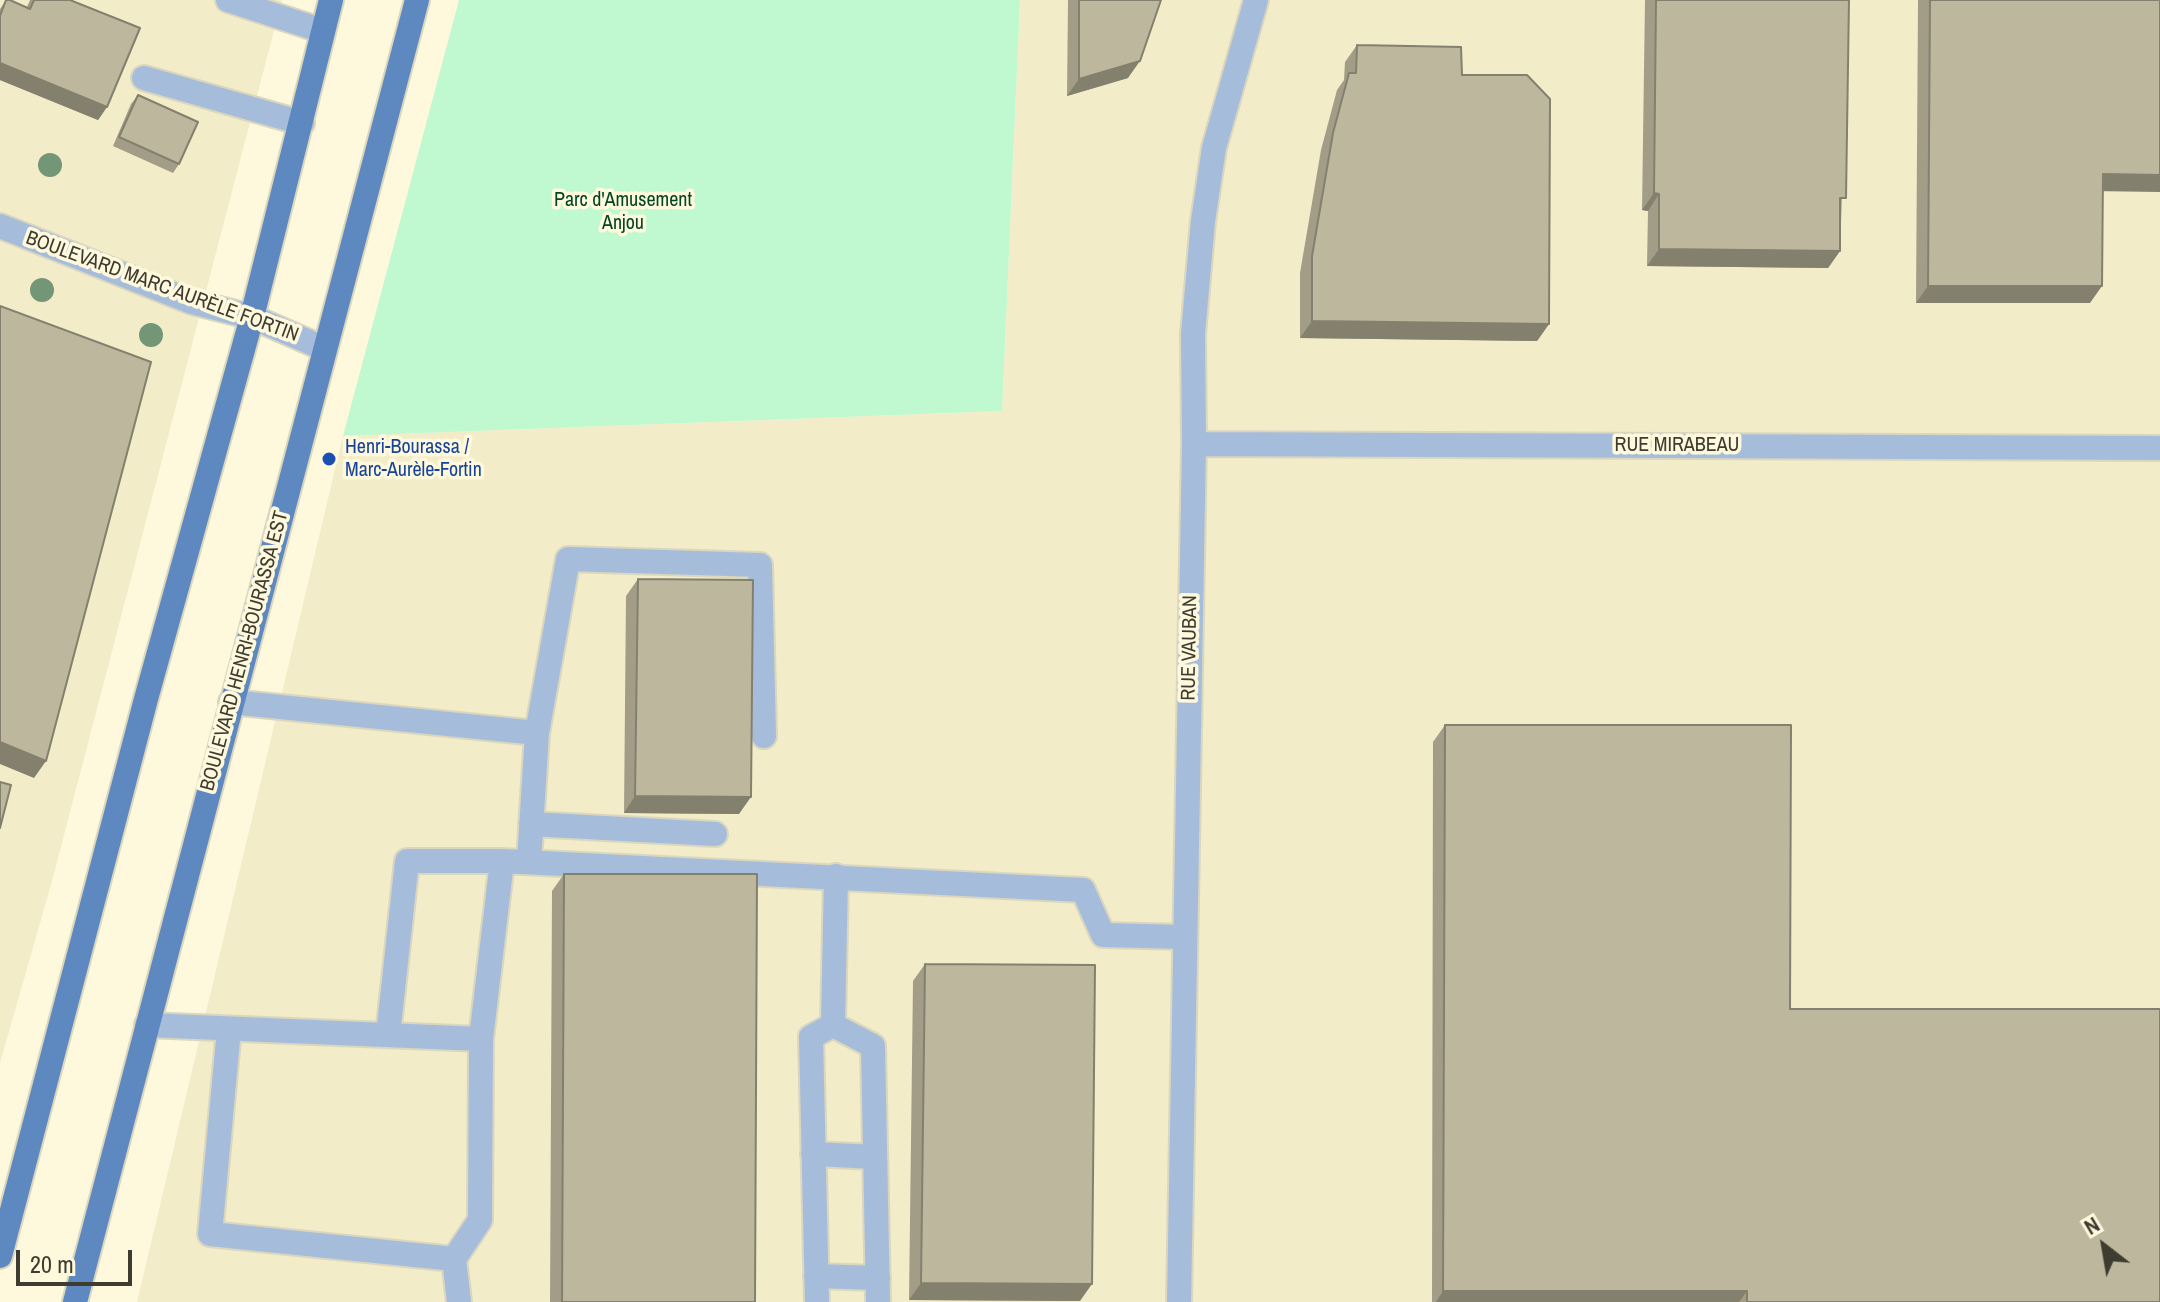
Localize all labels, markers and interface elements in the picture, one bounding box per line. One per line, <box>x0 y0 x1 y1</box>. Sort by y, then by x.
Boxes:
park label: Parc d'Amusement Anjou <box>554 189 692 236</box>
street label: BOULEVARD MARC AURÈLE FORTIN <box>22 226 302 348</box>
street label: RUE MIRABEAU <box>1615 434 1739 458</box>
place label: Henri-Bourassa / Marc-Aurèle-Fortin <box>345 436 482 483</box>
marker: Henri-Bourassa / Marc-Aurèle-Fortin <box>320 450 338 468</box>
street label: BOULEVARD HENRI-BOURASSA EST <box>196 509 294 793</box>
street label: RUE VAUBAN <box>1177 595 1203 701</box>
north arrow <box>2064 1206 2144 1286</box>
text: N <box>2078 1209 2105 1242</box>
scale bar <box>20 1234 136 1284</box>
text: 20 m <box>30 1248 74 1280</box>

